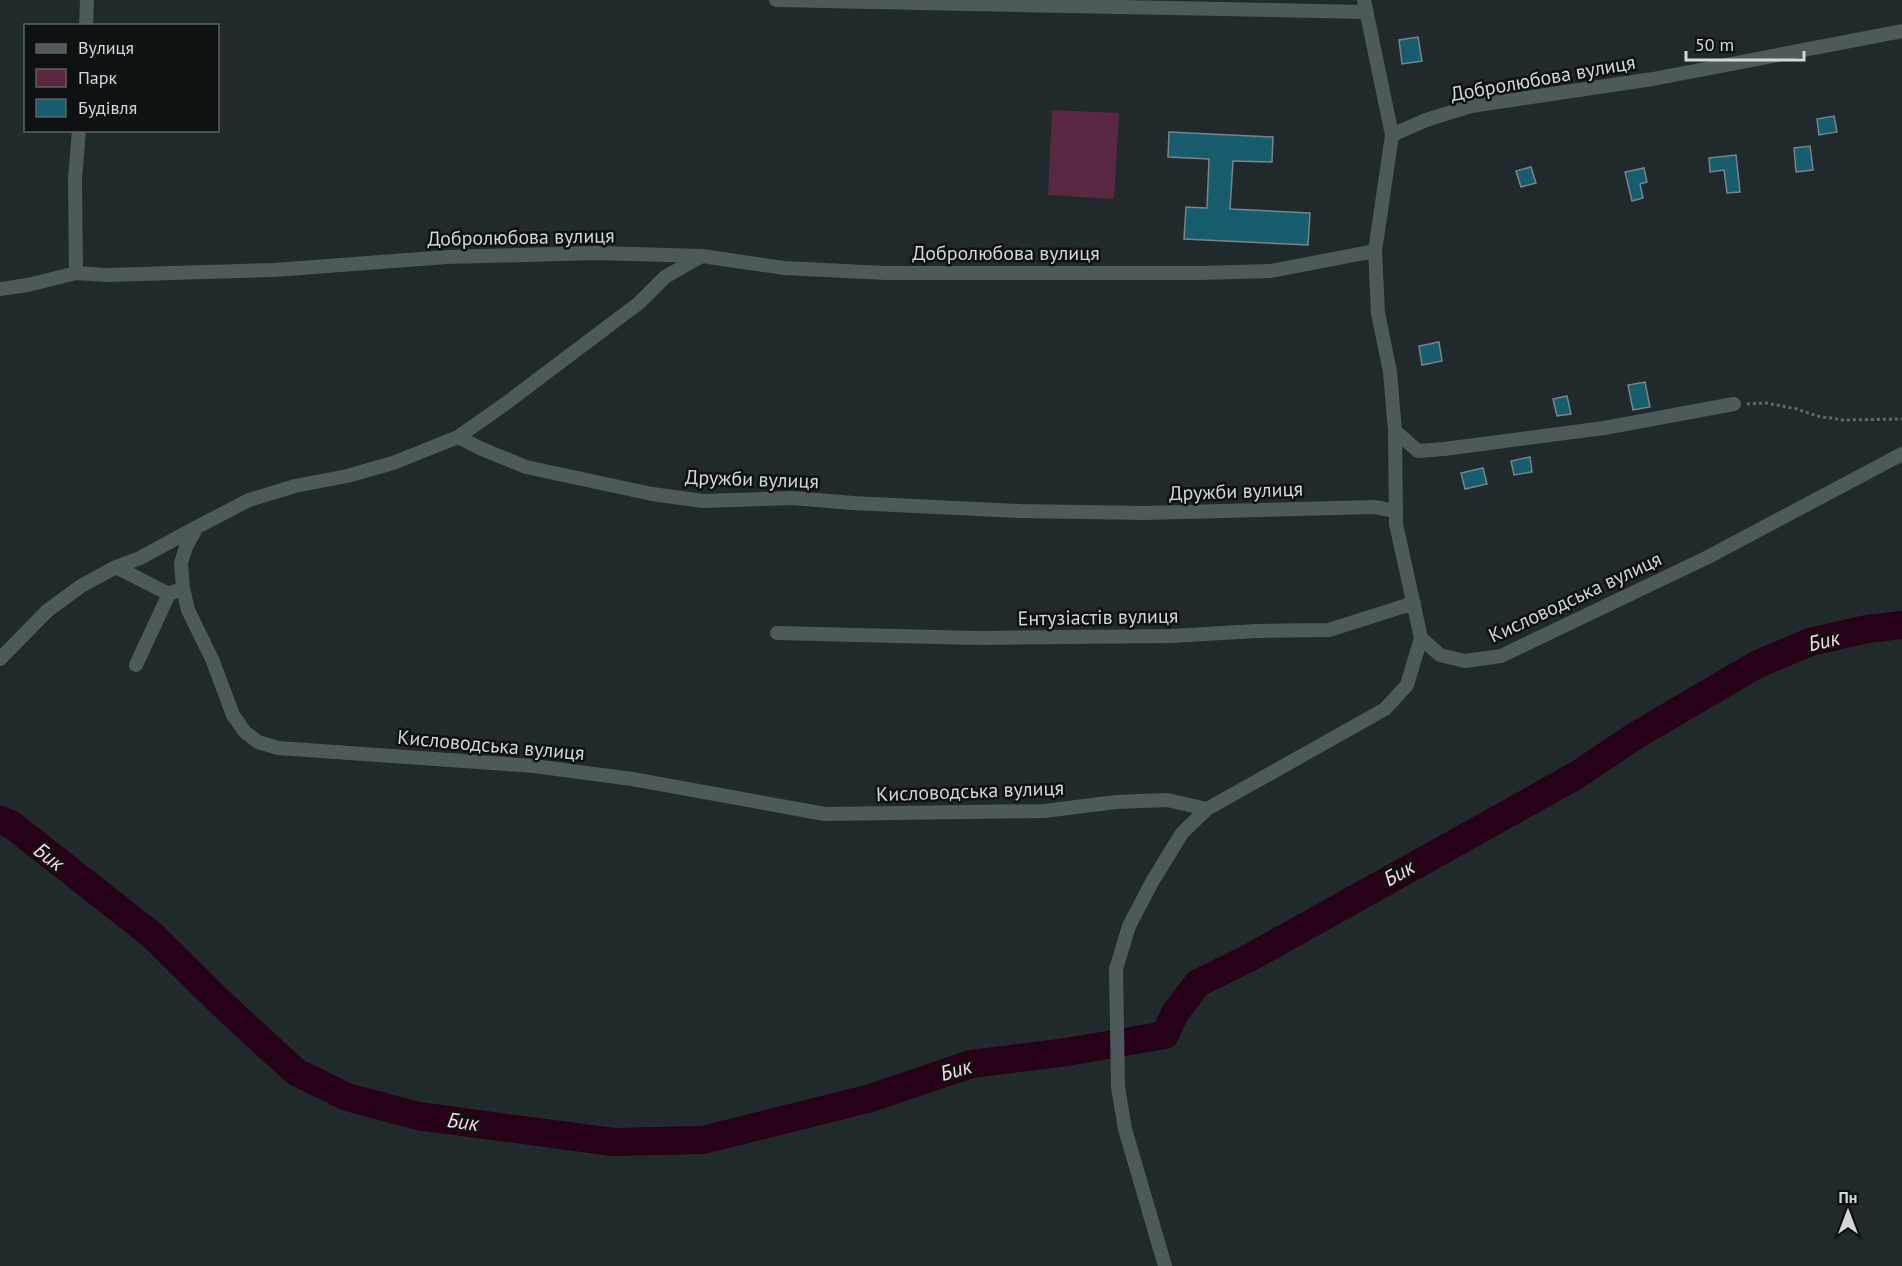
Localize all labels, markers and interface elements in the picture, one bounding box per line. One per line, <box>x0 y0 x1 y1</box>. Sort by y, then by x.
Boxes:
legend <box>24 24 219 132</box>
scale bar <box>1686 24 1804 62</box>
text: 50 m <box>1695 33 1734 56</box>
text: Вулиця <box>78 36 134 59</box>
street label: Добролюбова вулиця <box>1448 49 1638 107</box>
text: Парк <box>78 66 118 89</box>
text: Будівля <box>78 96 137 119</box>
street label: Добролюбова вулиця <box>427 222 615 252</box>
street label: Добролюбова вулиця <box>912 240 1100 266</box>
street label: Дружби вулиця <box>685 464 819 494</box>
street label: Дружби вулиця <box>1169 476 1303 506</box>
street label: Кисловодська вулиця <box>1484 546 1666 648</box>
street label: Ентузіастів вулиця <box>1017 603 1179 631</box>
water label: Бик <box>1806 624 1843 657</box>
street label: Кисловодська вулиця <box>396 724 586 766</box>
street label: Кисловодська вулиця <box>876 775 1064 807</box>
water label: Бик <box>29 836 71 878</box>
water label: Бик <box>1378 853 1420 892</box>
water label: Бик <box>937 1052 976 1087</box>
water label: Бик <box>446 1106 482 1137</box>
north arrow <box>1818 1182 1878 1242</box>
text: Пн <box>1839 1187 1857 1207</box>

